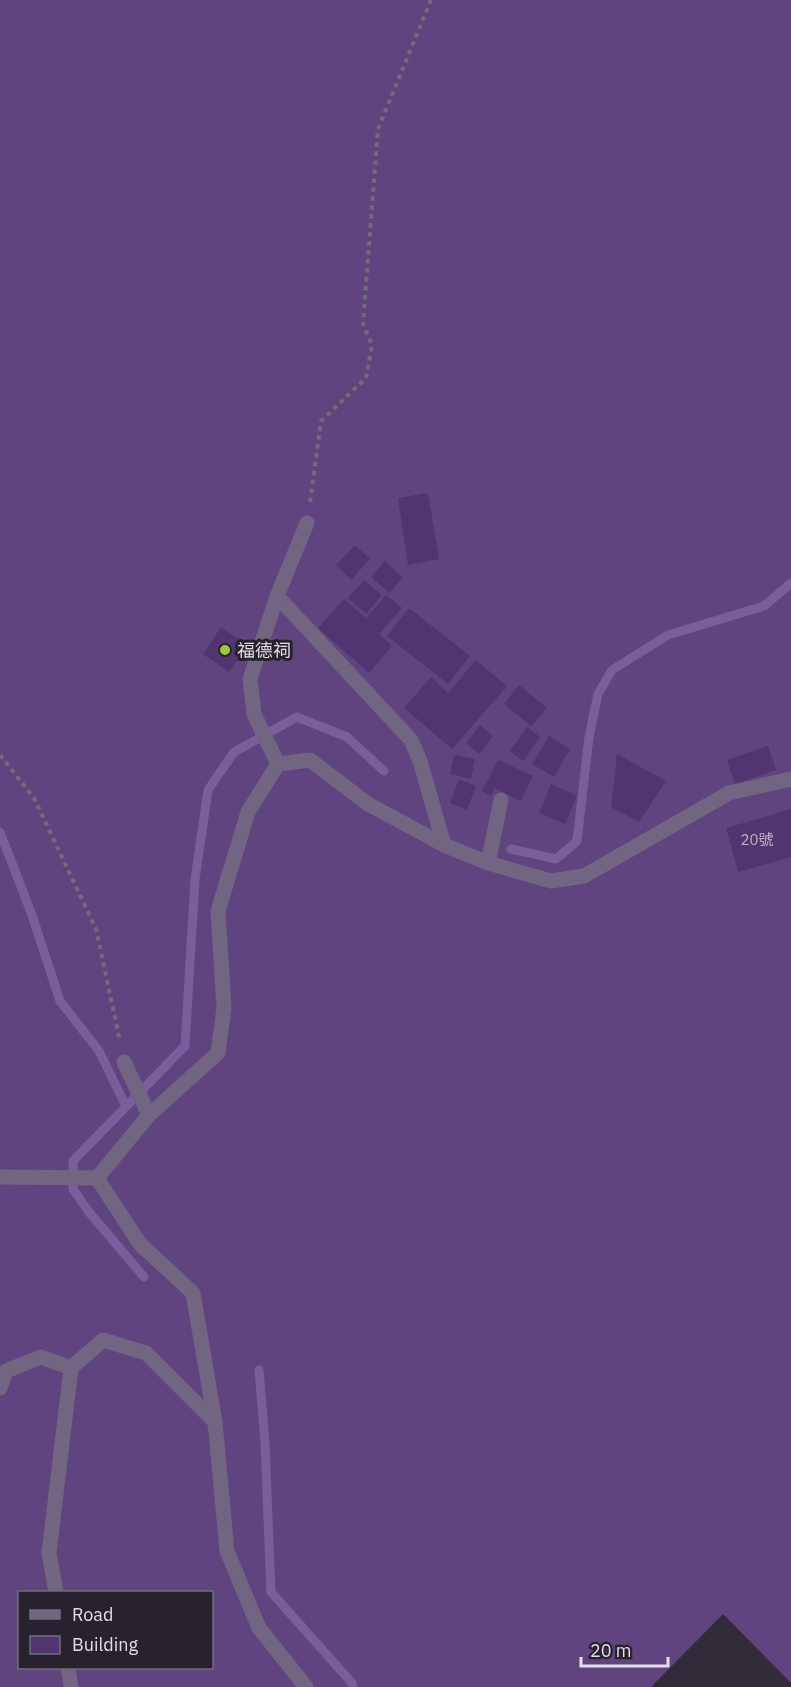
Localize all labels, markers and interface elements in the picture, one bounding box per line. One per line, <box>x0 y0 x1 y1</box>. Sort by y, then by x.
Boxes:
place label: 福德祠 <box>237 639 291 662</box>
marker: 福德祠 <box>218 643 232 657</box>
house number: 20號 <box>740 830 774 849</box>
legend <box>18 1591 213 1669</box>
text: Road <box>72 1603 113 1626</box>
scale bar <box>581 1630 668 1668</box>
text: Building <box>72 1633 139 1656</box>
text: 20 m <box>590 1639 632 1662</box>

